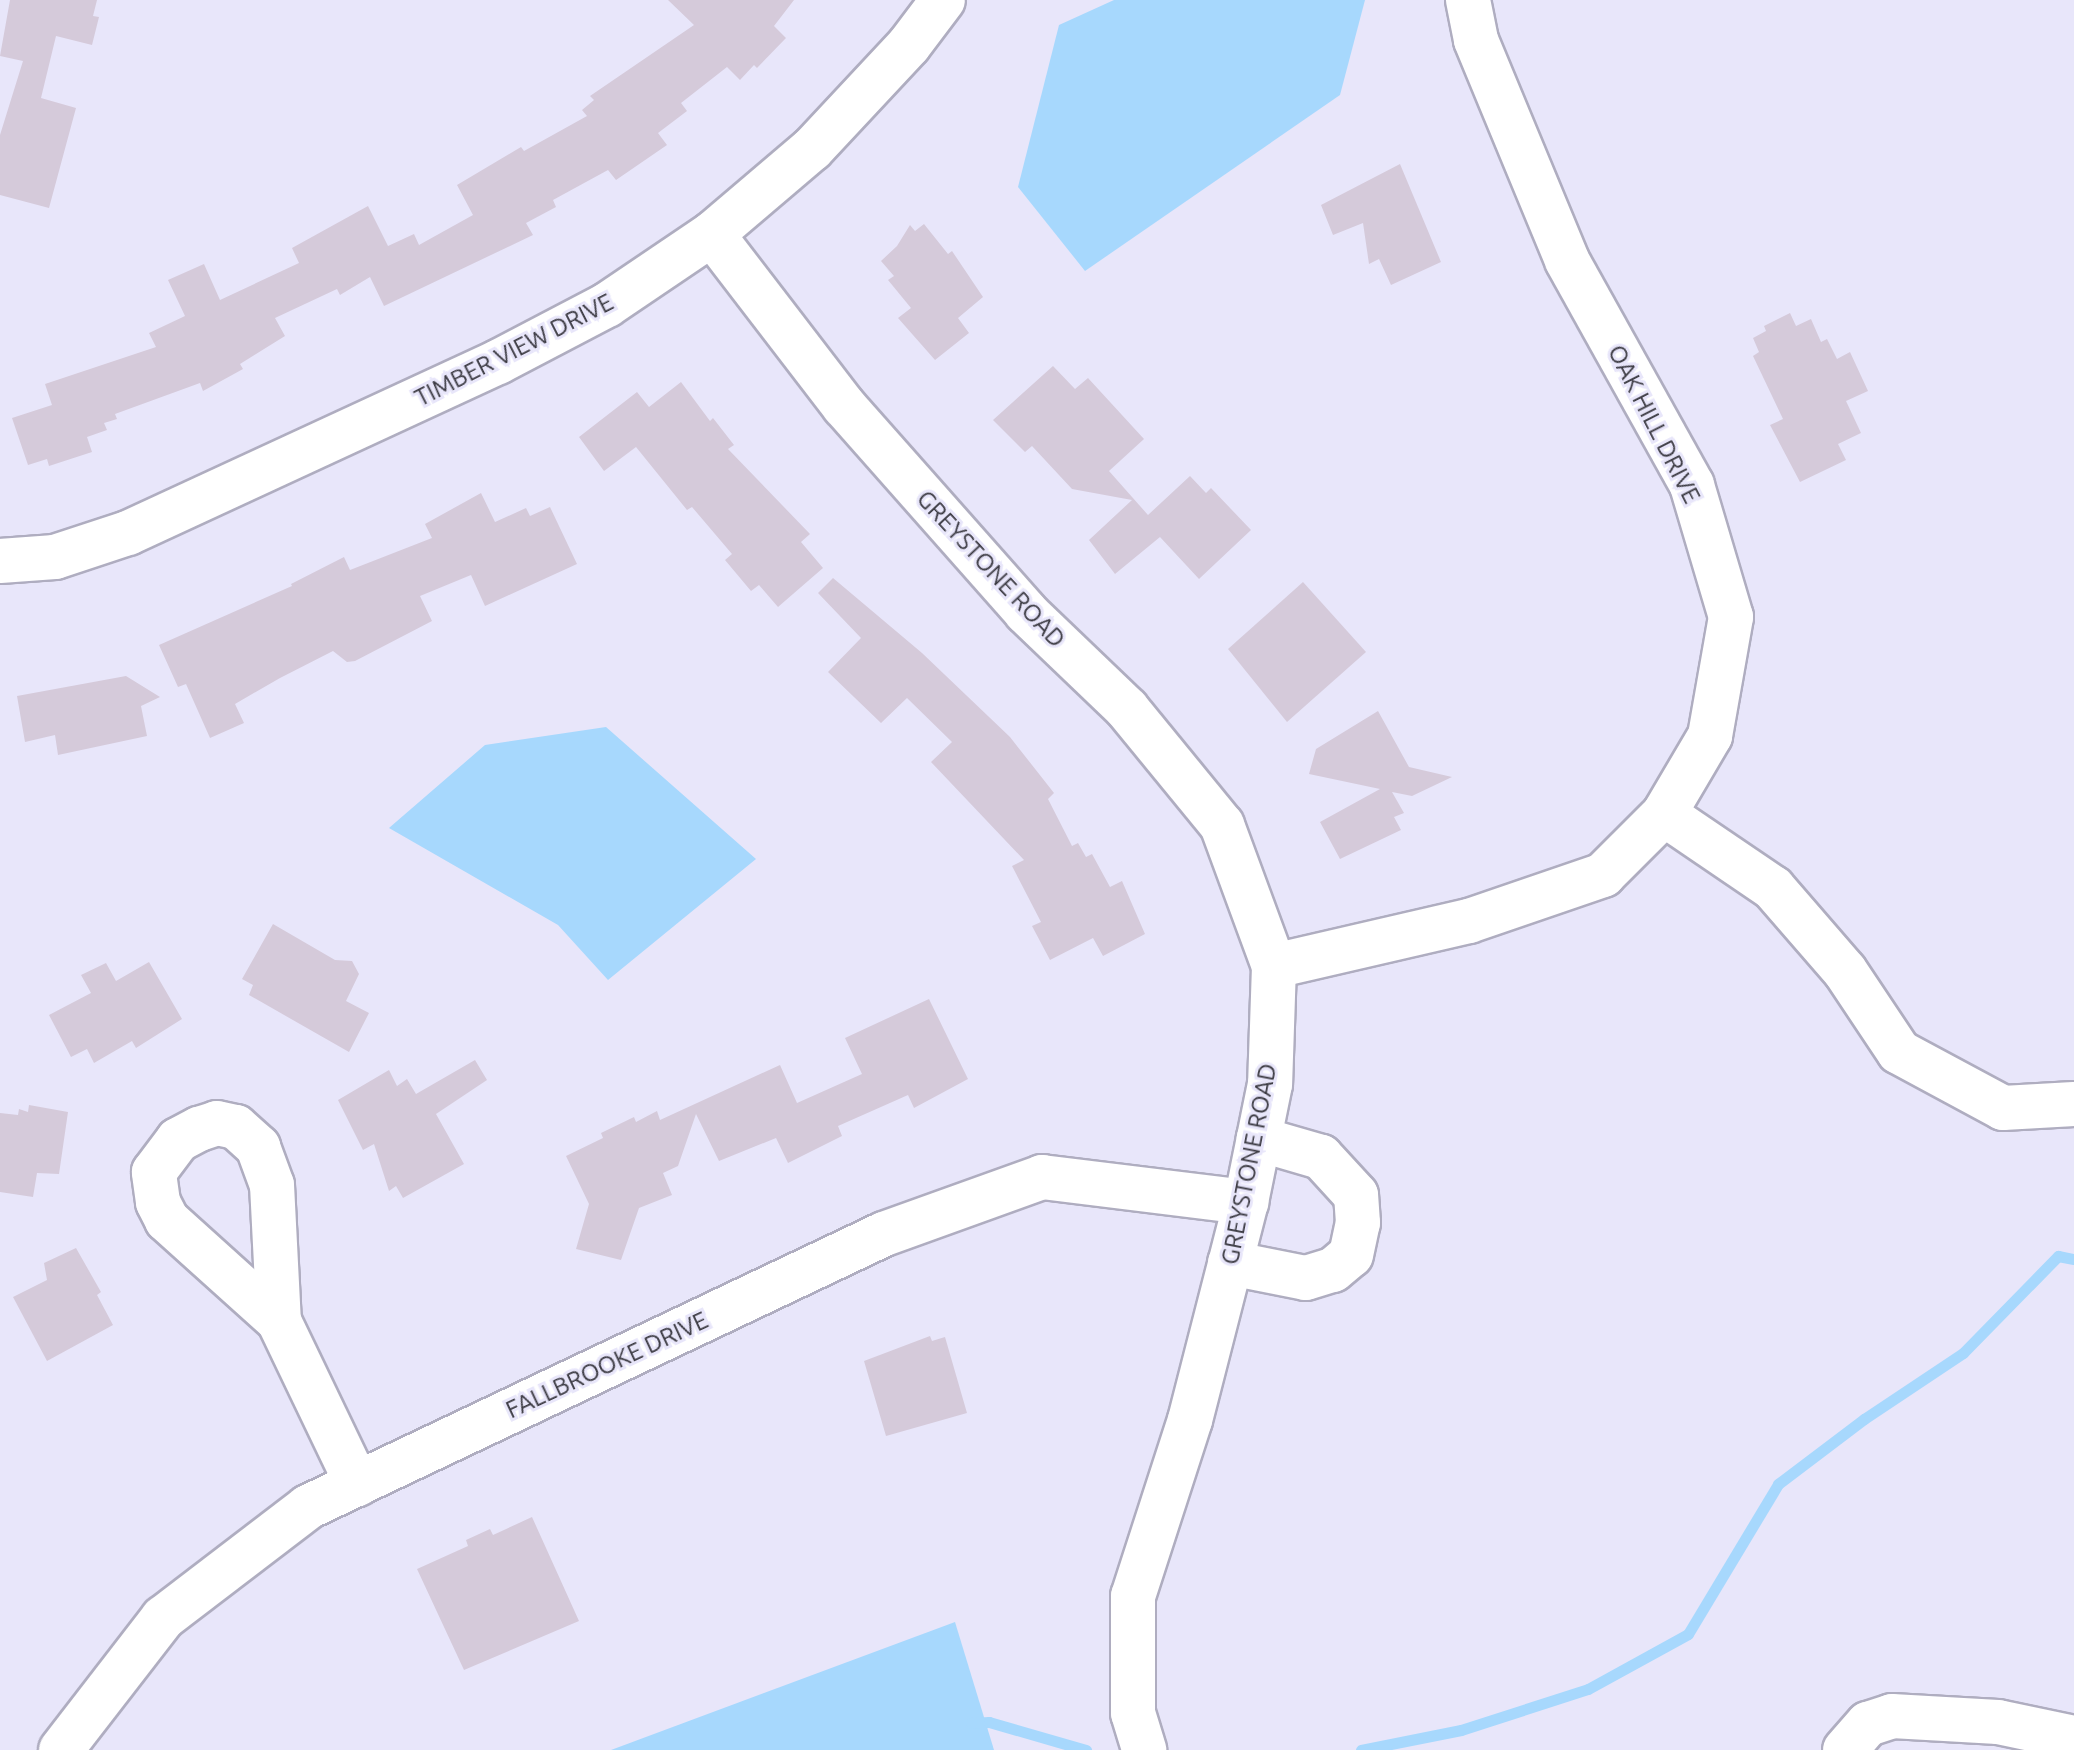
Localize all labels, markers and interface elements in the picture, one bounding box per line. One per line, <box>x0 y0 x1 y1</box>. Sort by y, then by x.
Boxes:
street label: TIMBER VIEW DRIVE <box>410 288 618 412</box>
street label: OAK HILL DRIVE <box>1602 340 1706 508</box>
street label: GREYSTONE ROAD <box>911 484 1071 654</box>
street label: GREYSTONE ROAD <box>1215 1061 1283 1267</box>
street label: FALLBROOKE DRIVE <box>501 1306 713 1424</box>

